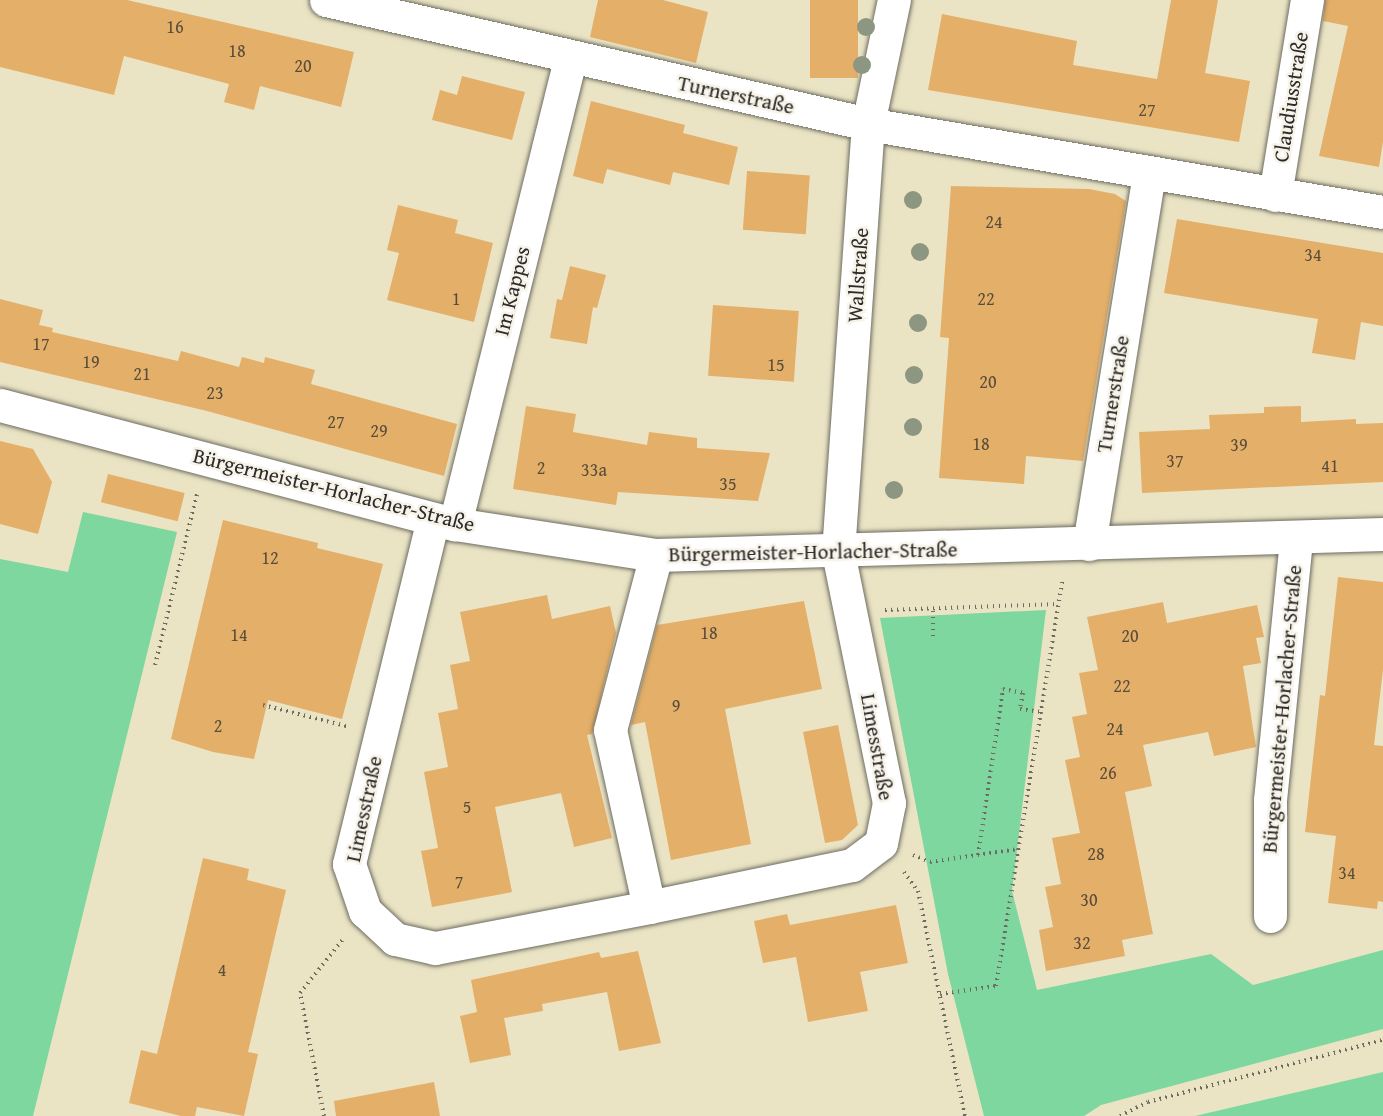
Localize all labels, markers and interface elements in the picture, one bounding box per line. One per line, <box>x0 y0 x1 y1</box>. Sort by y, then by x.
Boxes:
house number: 16 <box>166 16 184 38</box>
street label: Claudiusstraße <box>1268 30 1314 164</box>
house number: 18 <box>228 40 246 62</box>
house number: 20 <box>294 55 312 77</box>
street label: Turnerstraße <box>675 70 797 120</box>
house number: 27 <box>1138 99 1156 121</box>
house number: 24 <box>985 211 1003 233</box>
street label: Wallstraße <box>842 227 874 323</box>
street label: Im Kappes <box>489 244 535 338</box>
house number: 34 <box>1304 244 1322 266</box>
house number: 1 <box>452 288 460 310</box>
house number: 22 <box>977 288 995 310</box>
house number: 17 <box>32 333 50 355</box>
street label: Turnerstraße <box>1091 334 1135 454</box>
house number: 19 <box>82 351 100 373</box>
house number: 15 <box>767 354 785 376</box>
house number: 21 <box>133 363 151 385</box>
house number: 20 <box>979 371 997 393</box>
house number: 23 <box>206 382 224 404</box>
house number: 27 <box>327 411 345 433</box>
house number: 29 <box>370 420 388 442</box>
house number: 18 <box>972 433 990 455</box>
house number: 39 <box>1230 434 1248 456</box>
street label: Bürgermeister-Horlacher-Straße <box>191 443 477 537</box>
house number: 37 <box>1166 450 1184 472</box>
house number: 41 <box>1321 455 1339 477</box>
house number: 2 <box>537 457 545 479</box>
house number: 33a <box>581 459 607 481</box>
house number: 35 <box>719 473 737 495</box>
street label: Bürgermeister-Horlacher-Straße <box>668 537 958 567</box>
house number: 12 <box>261 547 279 569</box>
street label: Bürgermeister-Horlacher-Straße <box>1257 564 1307 854</box>
house number: 18 <box>700 622 718 644</box>
house number: 14 <box>230 624 248 646</box>
house number: 20 <box>1121 625 1139 647</box>
house number: 22 <box>1113 675 1131 697</box>
street label: Limesstraße <box>855 692 899 802</box>
house number: 9 <box>672 695 680 717</box>
house number: 2 <box>214 715 222 737</box>
house number: 24 <box>1106 718 1124 740</box>
street label: Limesstraße <box>340 754 388 864</box>
house number: 26 <box>1099 762 1117 784</box>
house number: 5 <box>463 796 471 818</box>
house number: 28 <box>1087 843 1105 865</box>
house number: 34 <box>1338 862 1356 884</box>
house number: 7 <box>455 871 463 893</box>
house number: 30 <box>1080 889 1098 911</box>
house number: 32 <box>1073 932 1091 954</box>
house number: 4 <box>218 959 226 981</box>

